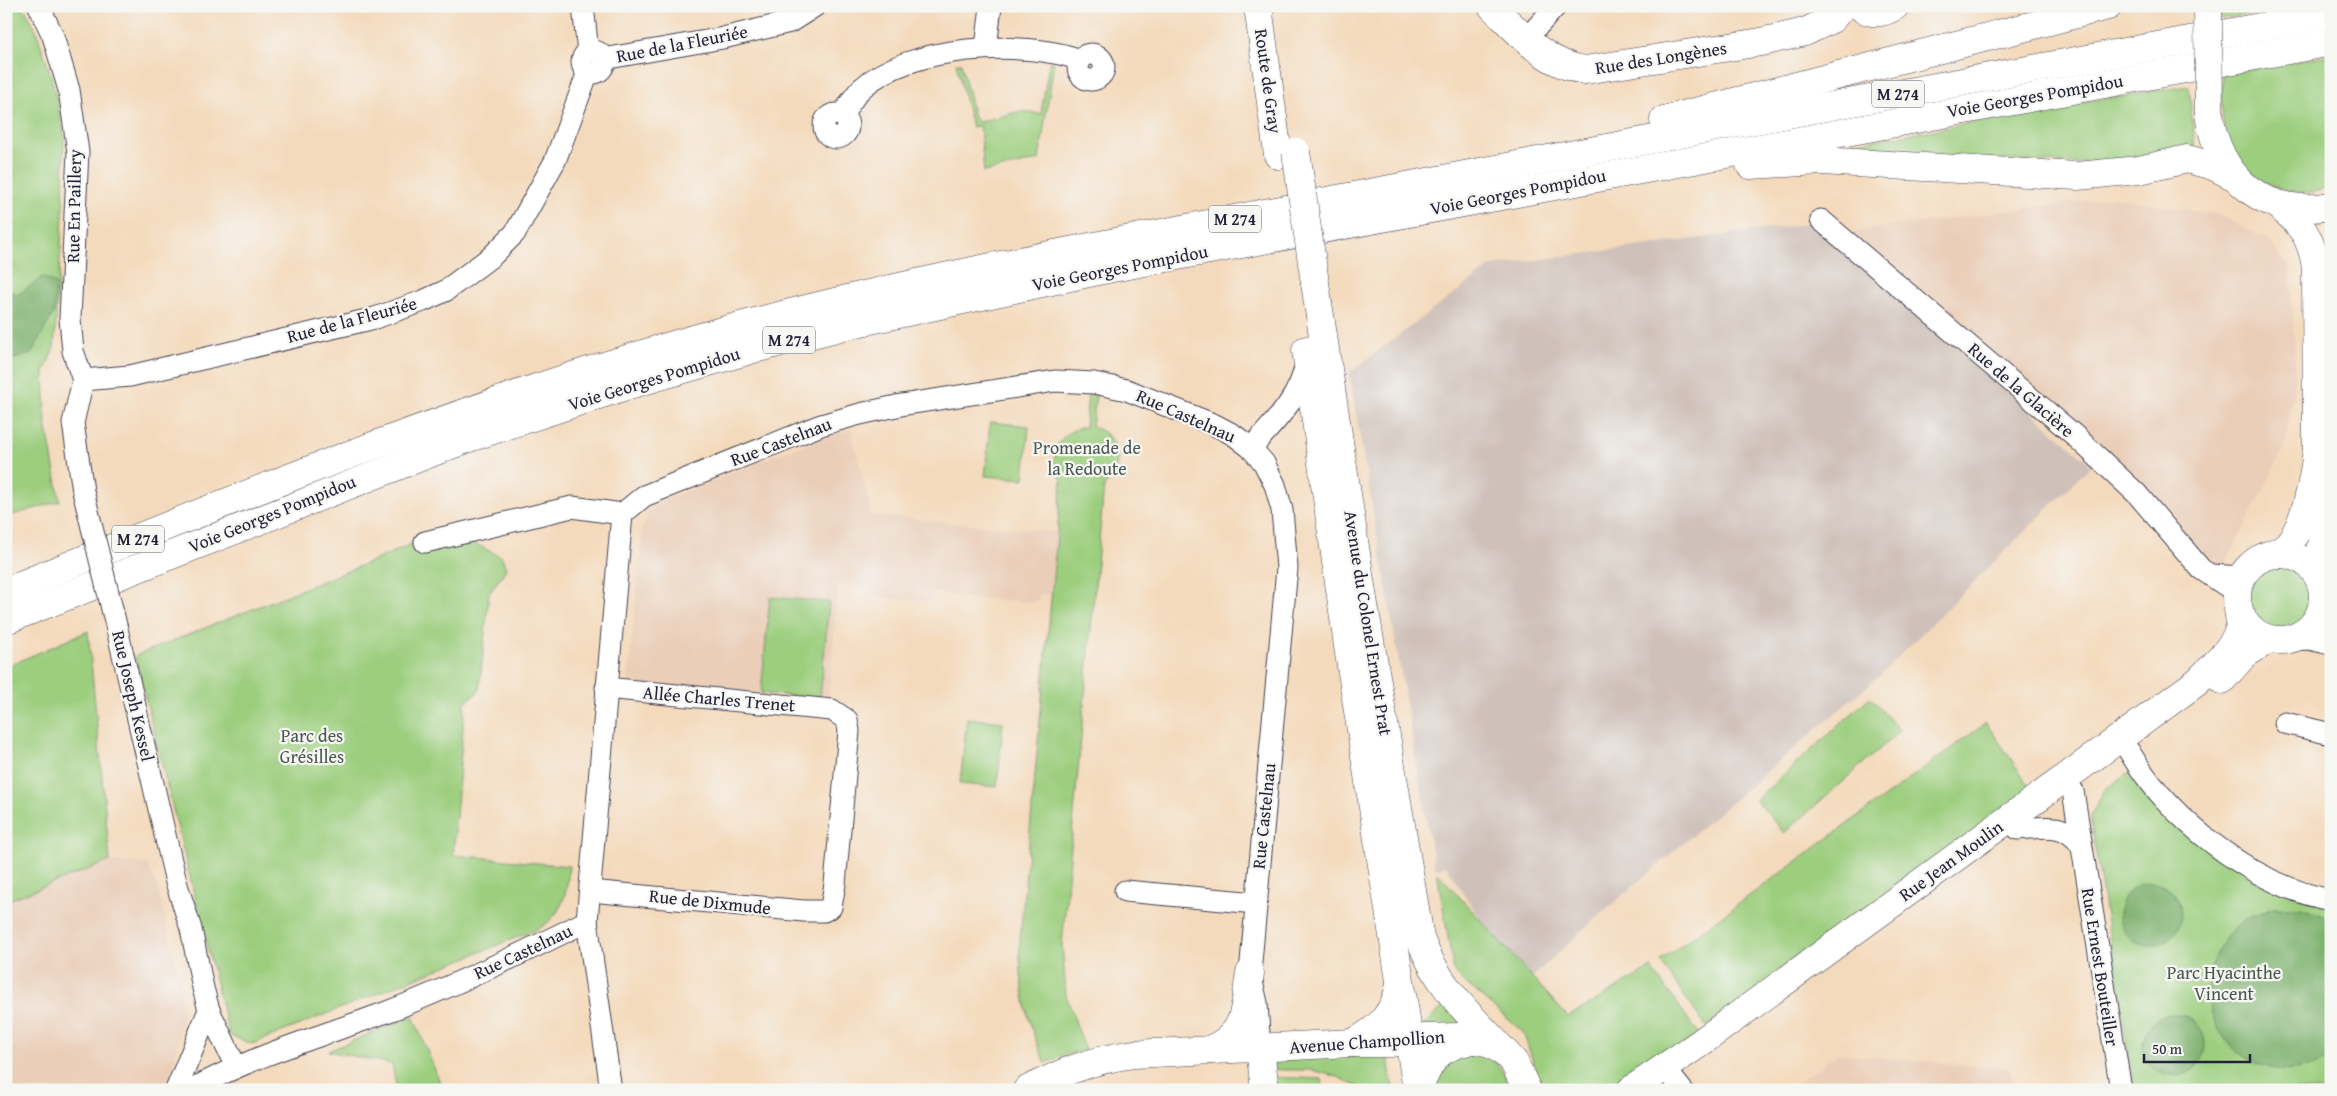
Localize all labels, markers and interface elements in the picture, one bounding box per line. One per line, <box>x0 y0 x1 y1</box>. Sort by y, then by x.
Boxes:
street label: Rue de la Fleuriée <box>614 18 750 69</box>
street label: Route de Gray <box>1248 27 1289 135</box>
street label: Rue des Longènes <box>1593 34 1729 81</box>
street label: Voie Georges Pompidou <box>1945 67 2125 124</box>
road number: M 274 <box>1872 80 1924 108</box>
street label: Rue En Paillery <box>59 149 88 263</box>
street label: Voie Georges Pompidou <box>1428 161 1608 222</box>
road number: M 274 <box>1209 205 1261 232</box>
street label: Voie Georges Pompidou <box>1030 237 1210 298</box>
street label: Rue de la Fleuriée <box>284 289 420 350</box>
road number: M 274 <box>763 326 815 354</box>
street label: Rue de la Glacière <box>1962 336 2080 444</box>
street label: Voie Georges Pompidou <box>565 339 743 418</box>
street label: Rue Castelnau <box>1132 382 1240 450</box>
street label: Rue Castelnau <box>726 410 835 473</box>
park label: Promenade de la Redoute <box>1033 434 1141 482</box>
street label: Voie Georges Pompidou <box>184 468 360 559</box>
street label: Avenue du Colonel Ernest Prat <box>1337 508 1400 738</box>
road number: M 274 <box>112 526 164 552</box>
street label: Rue Joseph Kessel <box>105 628 162 764</box>
street label: Allée Charles Trenet <box>642 678 797 719</box>
park label: Parc des Grésilles <box>280 722 344 770</box>
street label: Rue Castelnau <box>1245 761 1283 870</box>
street label: Rue Jean Moulin <box>1893 813 2008 908</box>
street label: Rue de Dixmude <box>648 882 772 921</box>
street label: Rue Ernest Bouteiller <box>2075 886 2126 1049</box>
street label: Rue Castelnau <box>469 917 577 986</box>
park label: Parc Hyacinthe Vincent <box>2167 959 2281 1007</box>
street label: Avenue Champollion <box>1288 1023 1446 1060</box>
scale bar <box>2144 1031 2251 1063</box>
text: 50 m <box>2152 1038 2183 1059</box>

